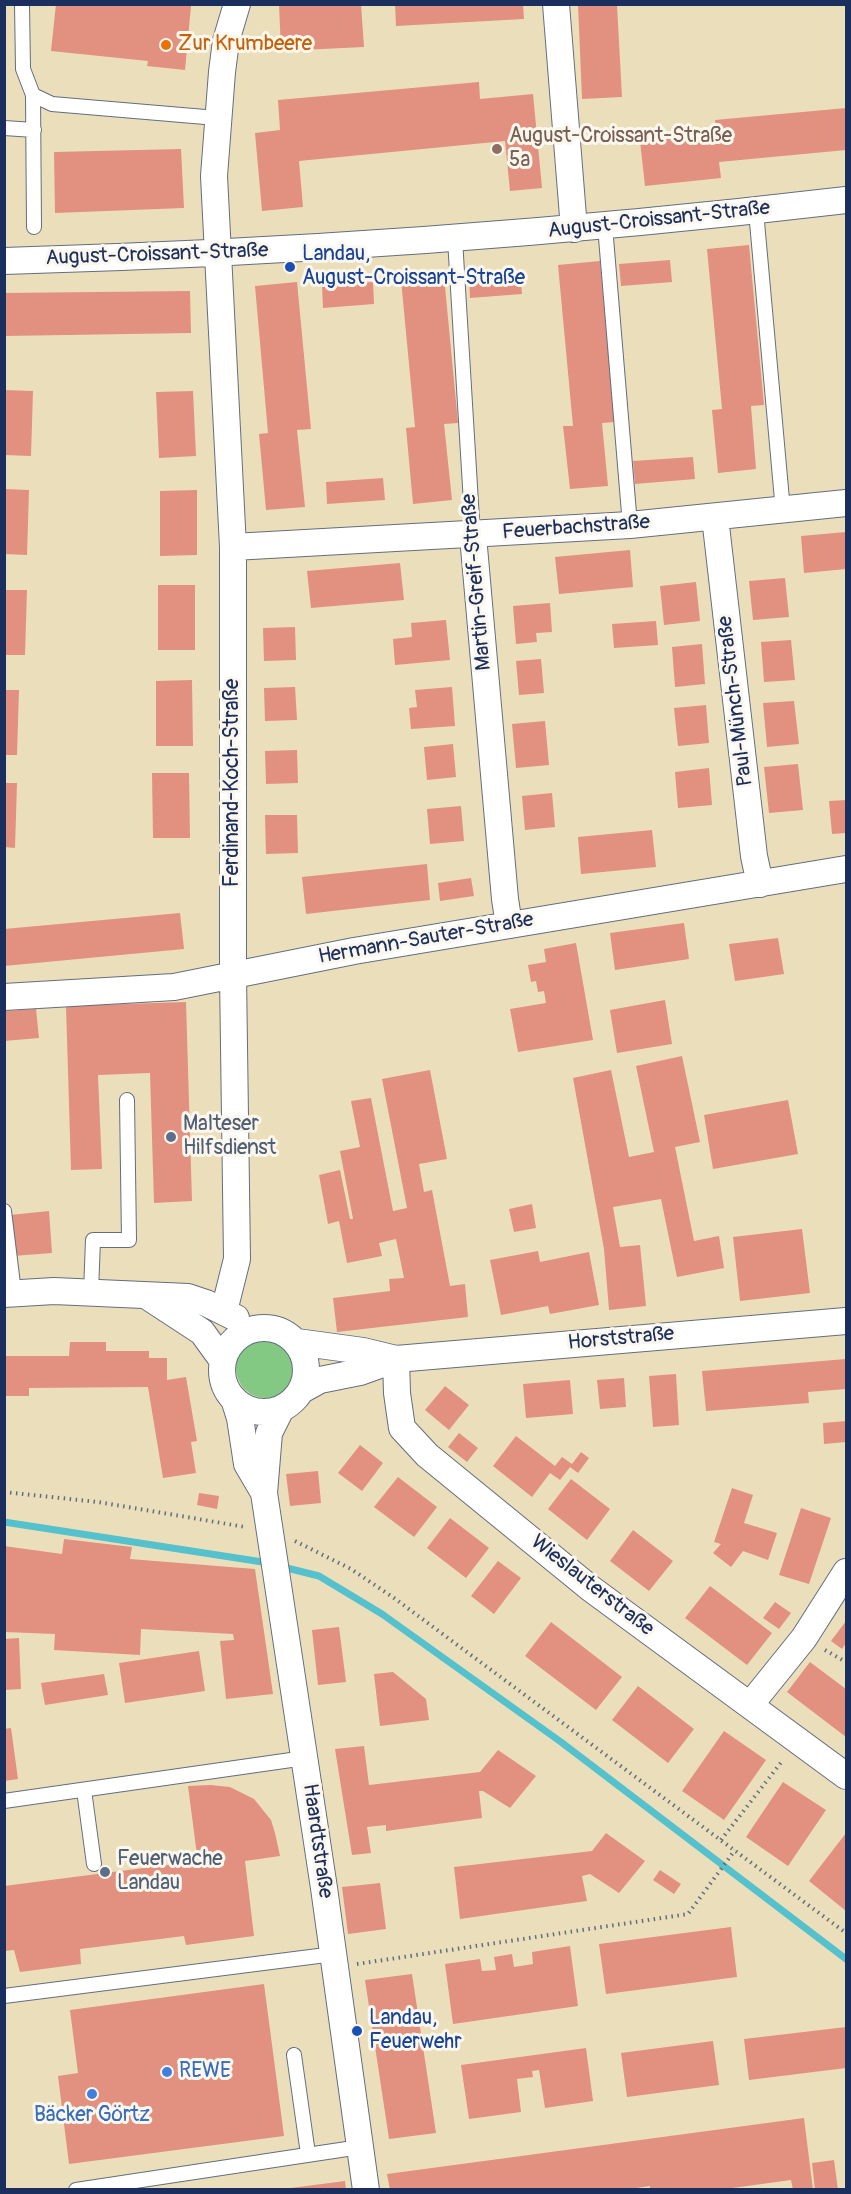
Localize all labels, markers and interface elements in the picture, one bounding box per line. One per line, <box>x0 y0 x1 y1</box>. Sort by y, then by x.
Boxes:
place label: Zur Krumbeere <box>178 32 312 58</box>
marker: Zur Krumbeere <box>159 38 173 52</box>
place label: August-Croissant-Straße 5a <box>509 124 732 174</box>
marker: August-Croissant-Straße 5a <box>490 142 504 156</box>
street label: August-Croissant-Straße <box>547 196 771 244</box>
street label: August-Croissant-Straße <box>45 239 269 271</box>
place label: Landau, August-Croissant-Straße <box>302 242 525 292</box>
marker: Landau, August-Croissant-Straße <box>283 260 297 274</box>
street label: Martin-Greif-Straße <box>457 492 497 672</box>
street label: Feuerbachstraße <box>501 510 651 546</box>
street label: Paul-Münch-Straße <box>713 614 759 788</box>
street label: Ferdinand-Koch-Straße <box>220 679 246 887</box>
street label: Hermann-Sauter-Straße <box>316 908 536 970</box>
place label: Malteser Hilfsdienst <box>183 1112 276 1162</box>
marker: Malteser Hilfsdienst <box>164 1130 178 1144</box>
street label: Horststraße <box>567 1322 675 1356</box>
street label: Wieslauterstraße <box>525 1530 659 1642</box>
street label: Haardtstraße <box>296 1782 338 1900</box>
place label: Feuerwache Landau <box>117 1847 223 1897</box>
marker: Feuerwache Landau <box>98 1865 112 1879</box>
place label: Landau, Feuerwehr <box>369 2006 462 2056</box>
marker: Landau, Feuerwehr <box>350 2024 364 2038</box>
place label: REWE <box>179 2059 231 2085</box>
marker: REWE <box>160 2065 174 2079</box>
marker: Bäcker Görtz <box>85 2087 99 2101</box>
place label: Bäcker Görtz <box>34 2103 150 2129</box>

